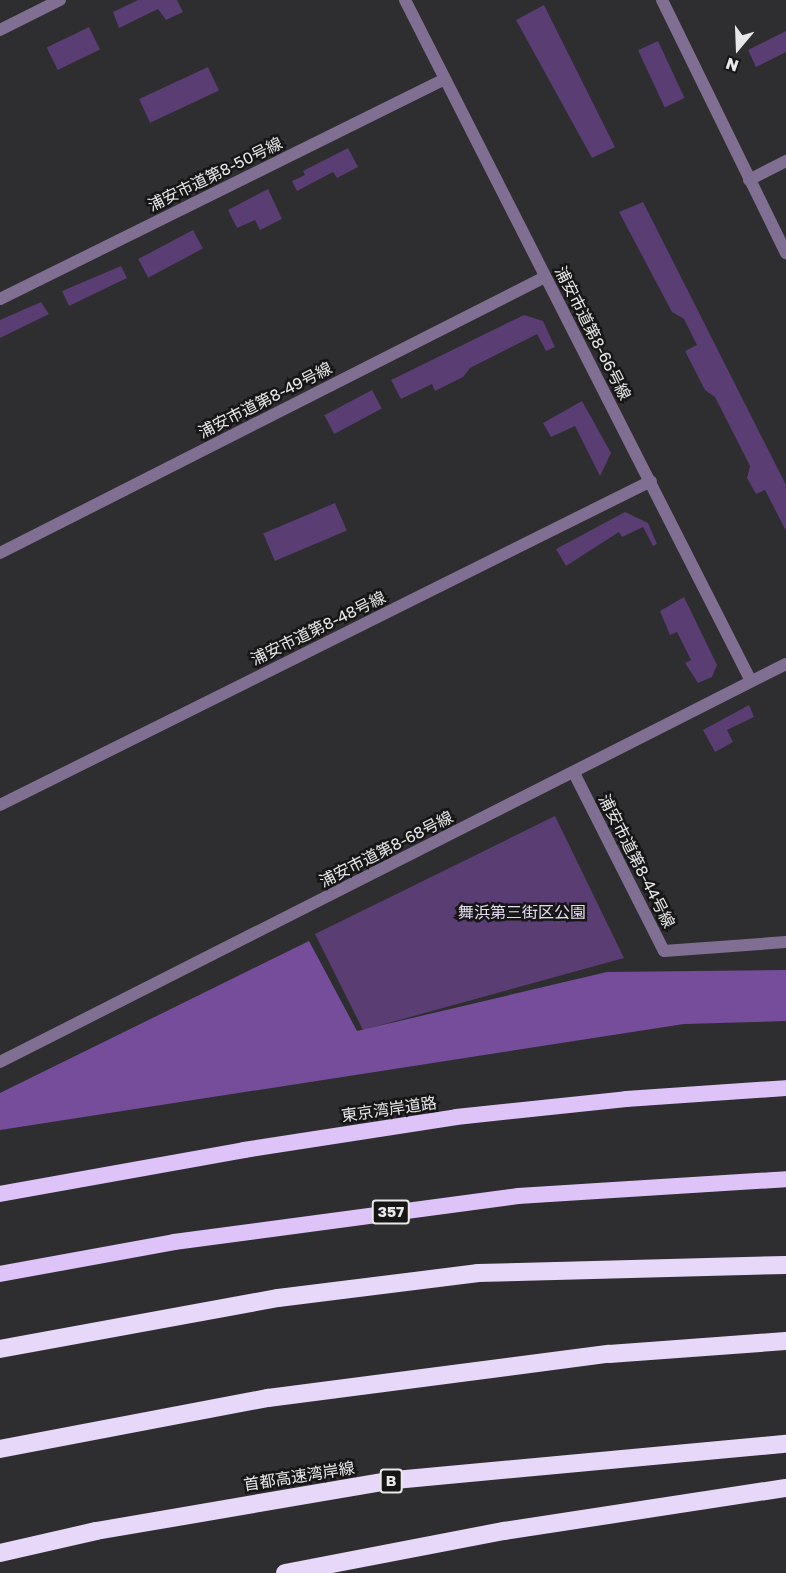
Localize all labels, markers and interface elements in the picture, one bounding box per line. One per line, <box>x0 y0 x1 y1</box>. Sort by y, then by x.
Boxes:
north arrow <box>708 18 768 78</box>
text: N <box>723 54 741 76</box>
street label: 浦安市道第8-50号線 <box>145 133 285 215</box>
street label: 浦安市道第8-66号線 <box>551 263 635 403</box>
street label: 浦安市道第8-49号線 <box>195 358 335 442</box>
street label: 浦安市道第8-48号線 <box>248 587 388 669</box>
street label: 浦安市道第8-44号線 <box>595 791 679 931</box>
street label: 浦安市道第8-68号線 <box>316 807 456 891</box>
park label: 舞浜第三街区公園 <box>458 902 586 922</box>
street label: 東京湾岸道路 <box>340 1093 438 1125</box>
road number: 357 <box>372 1200 410 1224</box>
street label: 首都高速湾岸線 <box>242 1458 356 1494</box>
road number: B <box>379 1469 403 1493</box>

